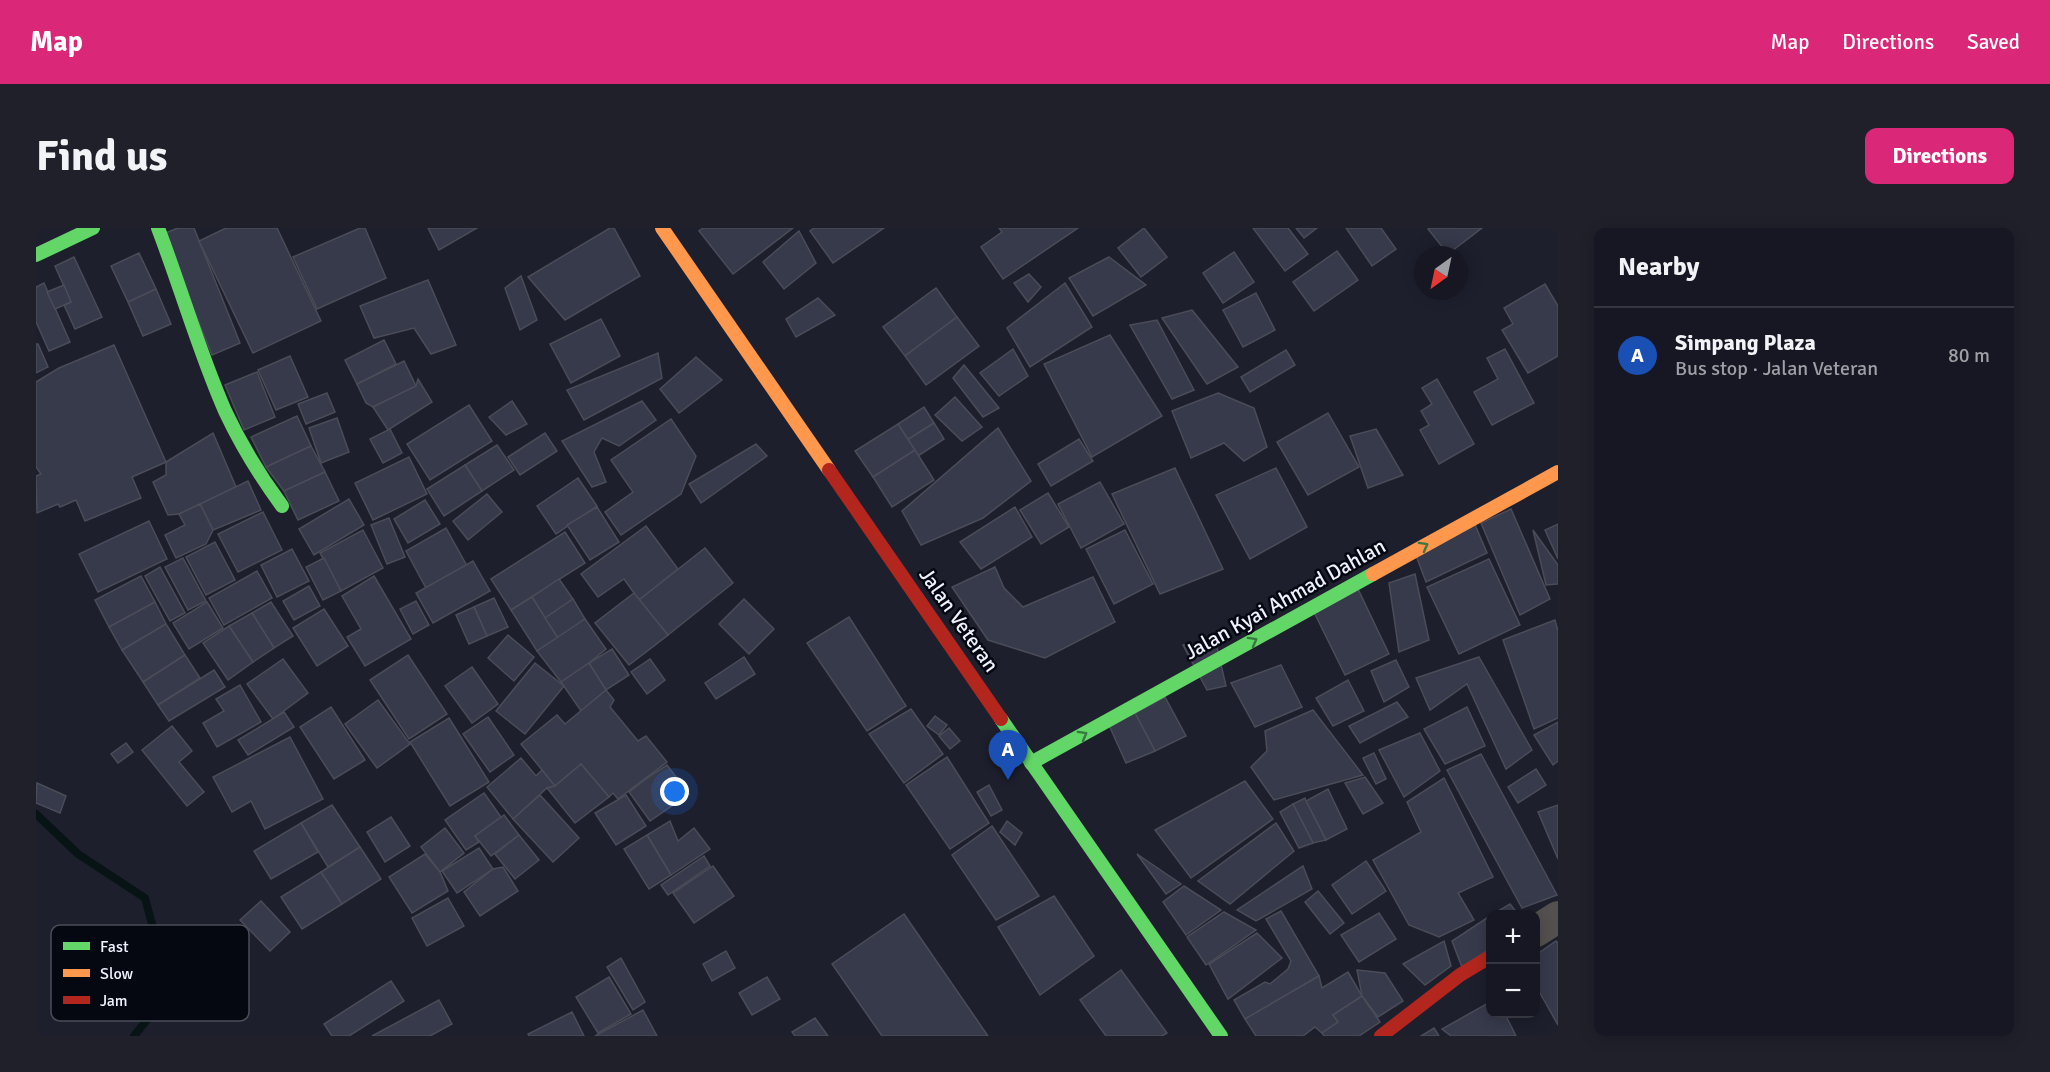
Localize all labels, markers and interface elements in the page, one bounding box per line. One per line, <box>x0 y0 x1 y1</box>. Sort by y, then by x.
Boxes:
text: Map <box>30 25 83 59</box>
text: Map <box>1771 29 1809 55</box>
text: Directions <box>1842 29 1934 55</box>
text: Saved <box>1967 29 2020 55</box>
button: Directions <box>1865 128 2014 184</box>
text: Find us <box>36 131 167 182</box>
north arrow <box>1414 246 1468 300</box>
text: Nearby <box>1618 251 1699 283</box>
text: Simpang Plaza <box>1675 329 1816 356</box>
text: A <box>1631 343 1644 368</box>
text: 80 m <box>1948 343 1990 368</box>
text: Bus stop · Jalan Veteran <box>1675 356 1878 381</box>
street label: Jalan Kyai Ahmad Dahlan <box>1180 533 1390 665</box>
one-way arrow <box>1418 542 1428 553</box>
street label: Jalan Veteran <box>914 563 1004 677</box>
one-way arrow <box>1247 637 1257 648</box>
pin: A <box>988 730 1028 780</box>
one-way arrow <box>1076 731 1087 742</box>
your location <box>660 777 689 806</box>
map controls <box>1486 910 1540 1018</box>
button: + <box>1486 910 1540 964</box>
legend <box>51 925 249 1021</box>
text: Fast <box>100 937 129 957</box>
text: Slow <box>100 964 134 984</box>
button: − <box>1486 964 1540 1018</box>
text: Jam <box>100 991 128 1011</box>

